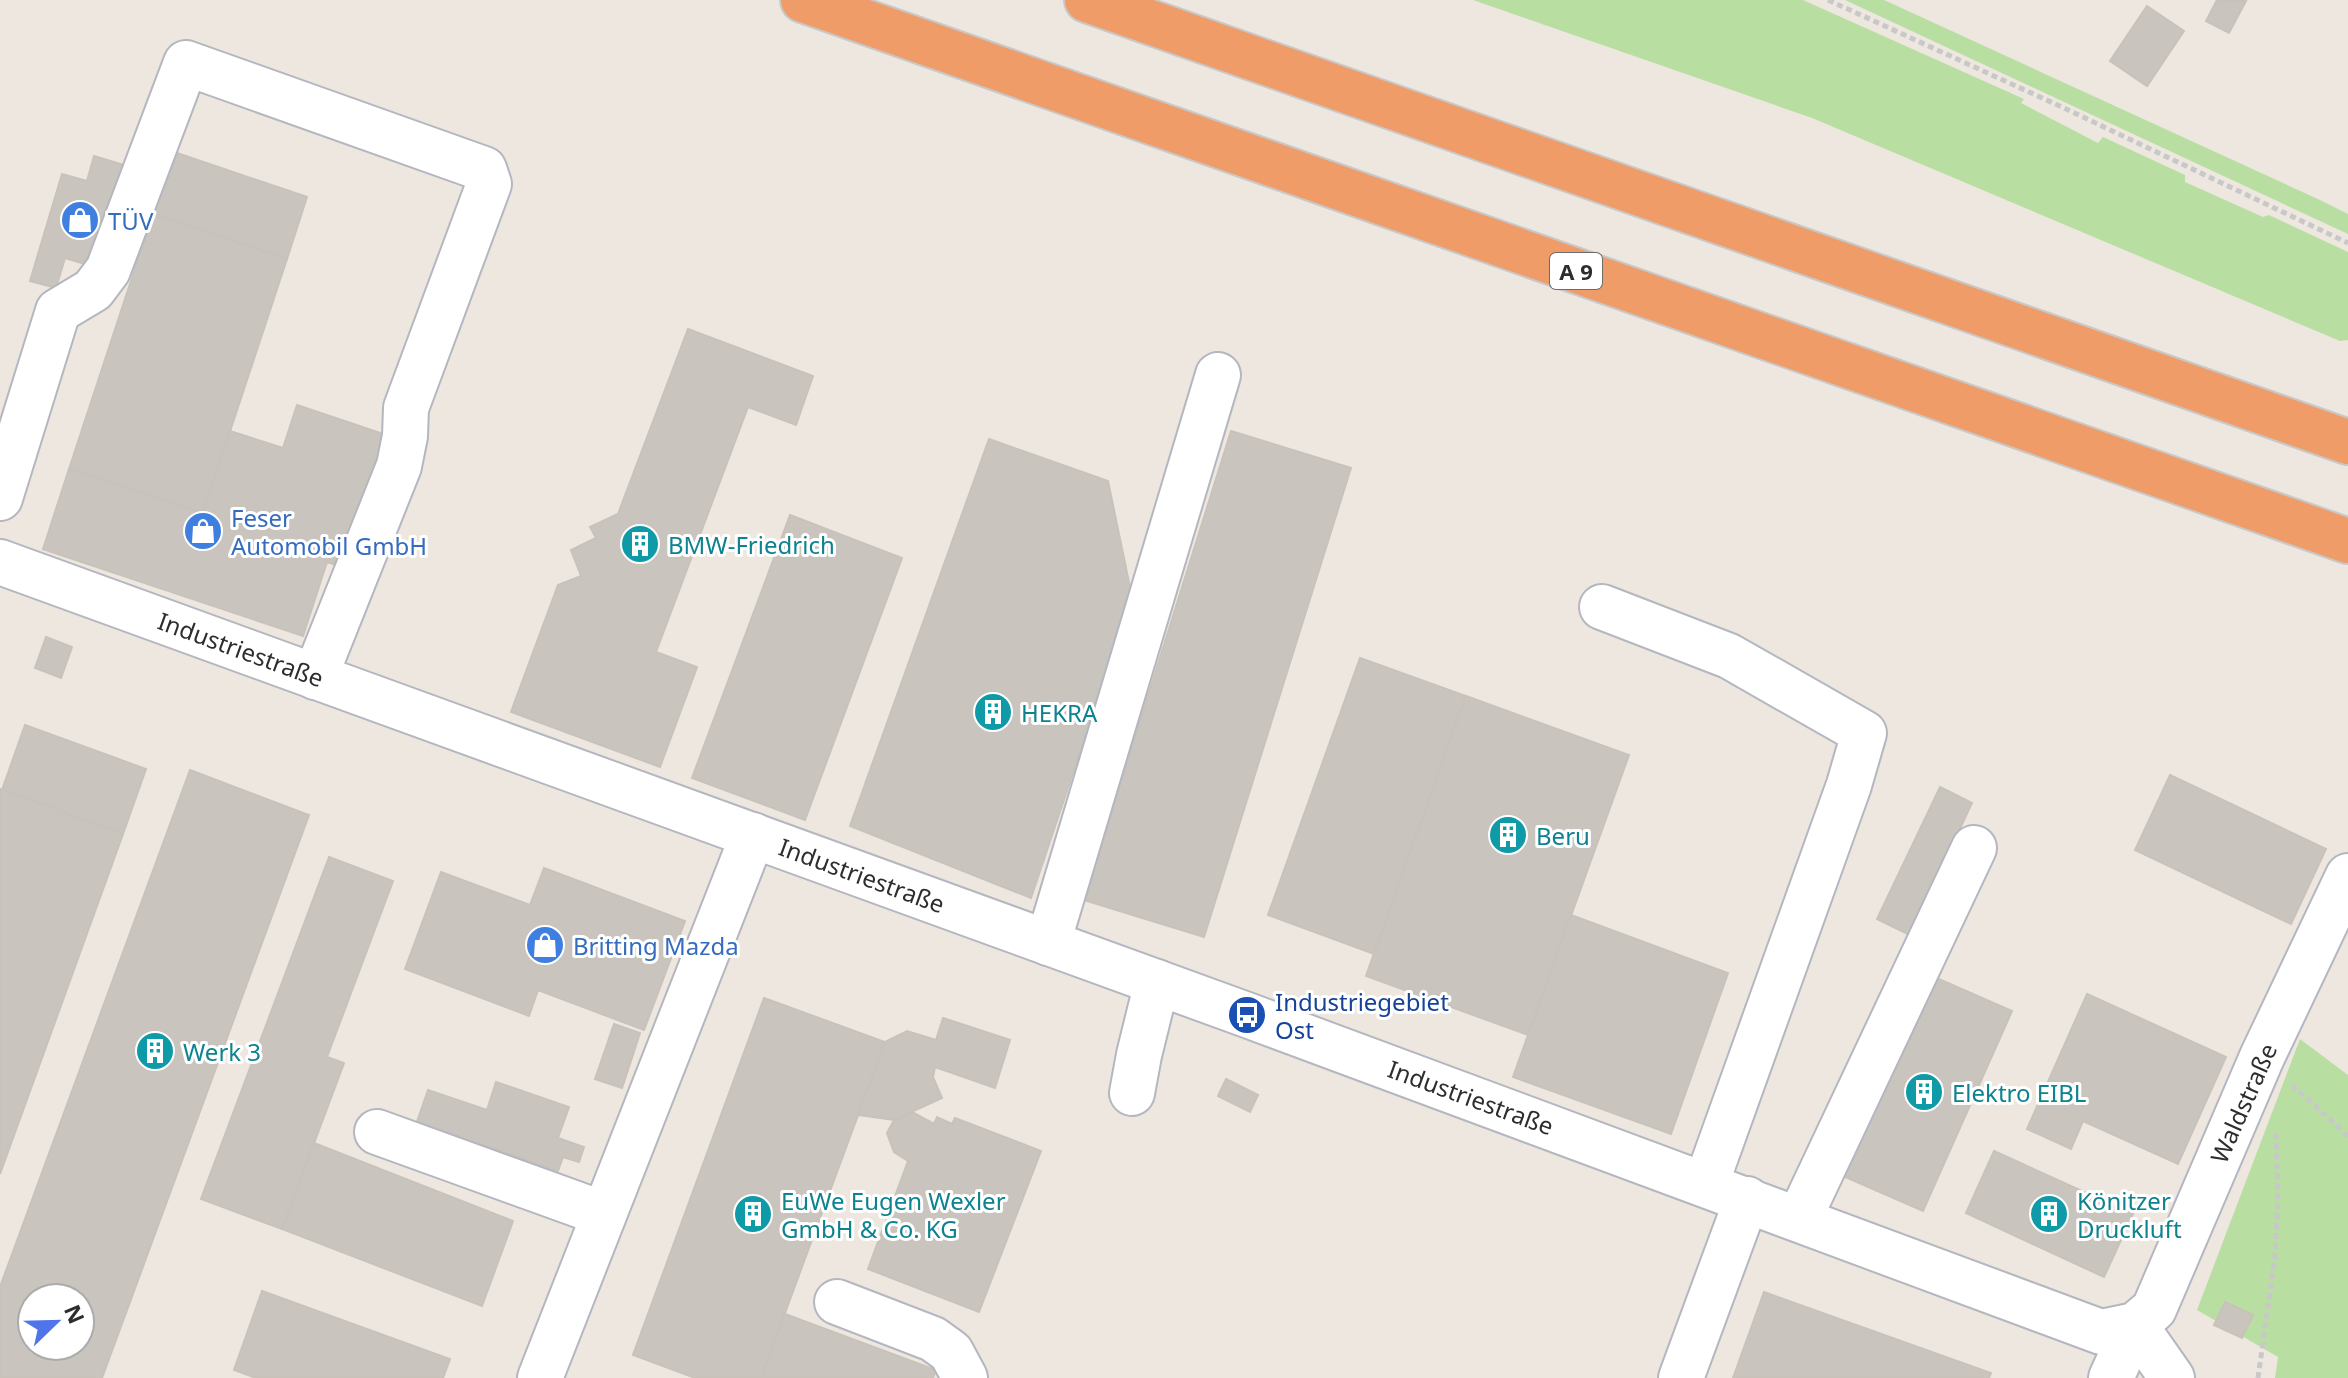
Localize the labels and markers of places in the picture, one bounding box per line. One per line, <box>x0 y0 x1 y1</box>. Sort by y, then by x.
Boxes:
shop icon: TÜV <box>59 199 101 241</box>
place label: TÜV <box>108 204 154 237</box>
place label: Feser Automobil GmbH <box>231 501 427 562</box>
shop icon: Feser Automobil GmbH <box>182 510 224 552</box>
building icon: BMW-Friedrich <box>619 523 661 565</box>
place label: BMW-Friedrich <box>668 528 835 561</box>
building icon: HEKRA <box>972 691 1014 733</box>
place label: HEKRA <box>1021 696 1098 729</box>
building icon: Beru <box>1487 814 1529 856</box>
place label: Beru <box>1536 819 1590 852</box>
shop icon: Britting Mazda <box>524 924 566 966</box>
place label: Britting Mazda <box>573 929 739 962</box>
place label: Industriegebiet Ost <box>1275 985 1449 1046</box>
bus stop icon: Industriegebiet Ost <box>1226 994 1268 1036</box>
building icon: Werk 3 <box>134 1030 176 1072</box>
place label: Werk 3 <box>183 1035 261 1068</box>
building icon: Elektro EIBL <box>1903 1071 1945 1113</box>
place label: Elektro EIBL <box>1952 1076 2086 1109</box>
place label: EuWe Eugen Wexler GmbH & Co. KG <box>781 1184 1006 1245</box>
place label: Könitzer Druckluft <box>2077 1184 2182 1245</box>
building icon: EuWe Eugen Wexler GmbH & Co. KG <box>732 1193 774 1235</box>
building icon: Könitzer Druckluft <box>2028 1193 2070 1235</box>

